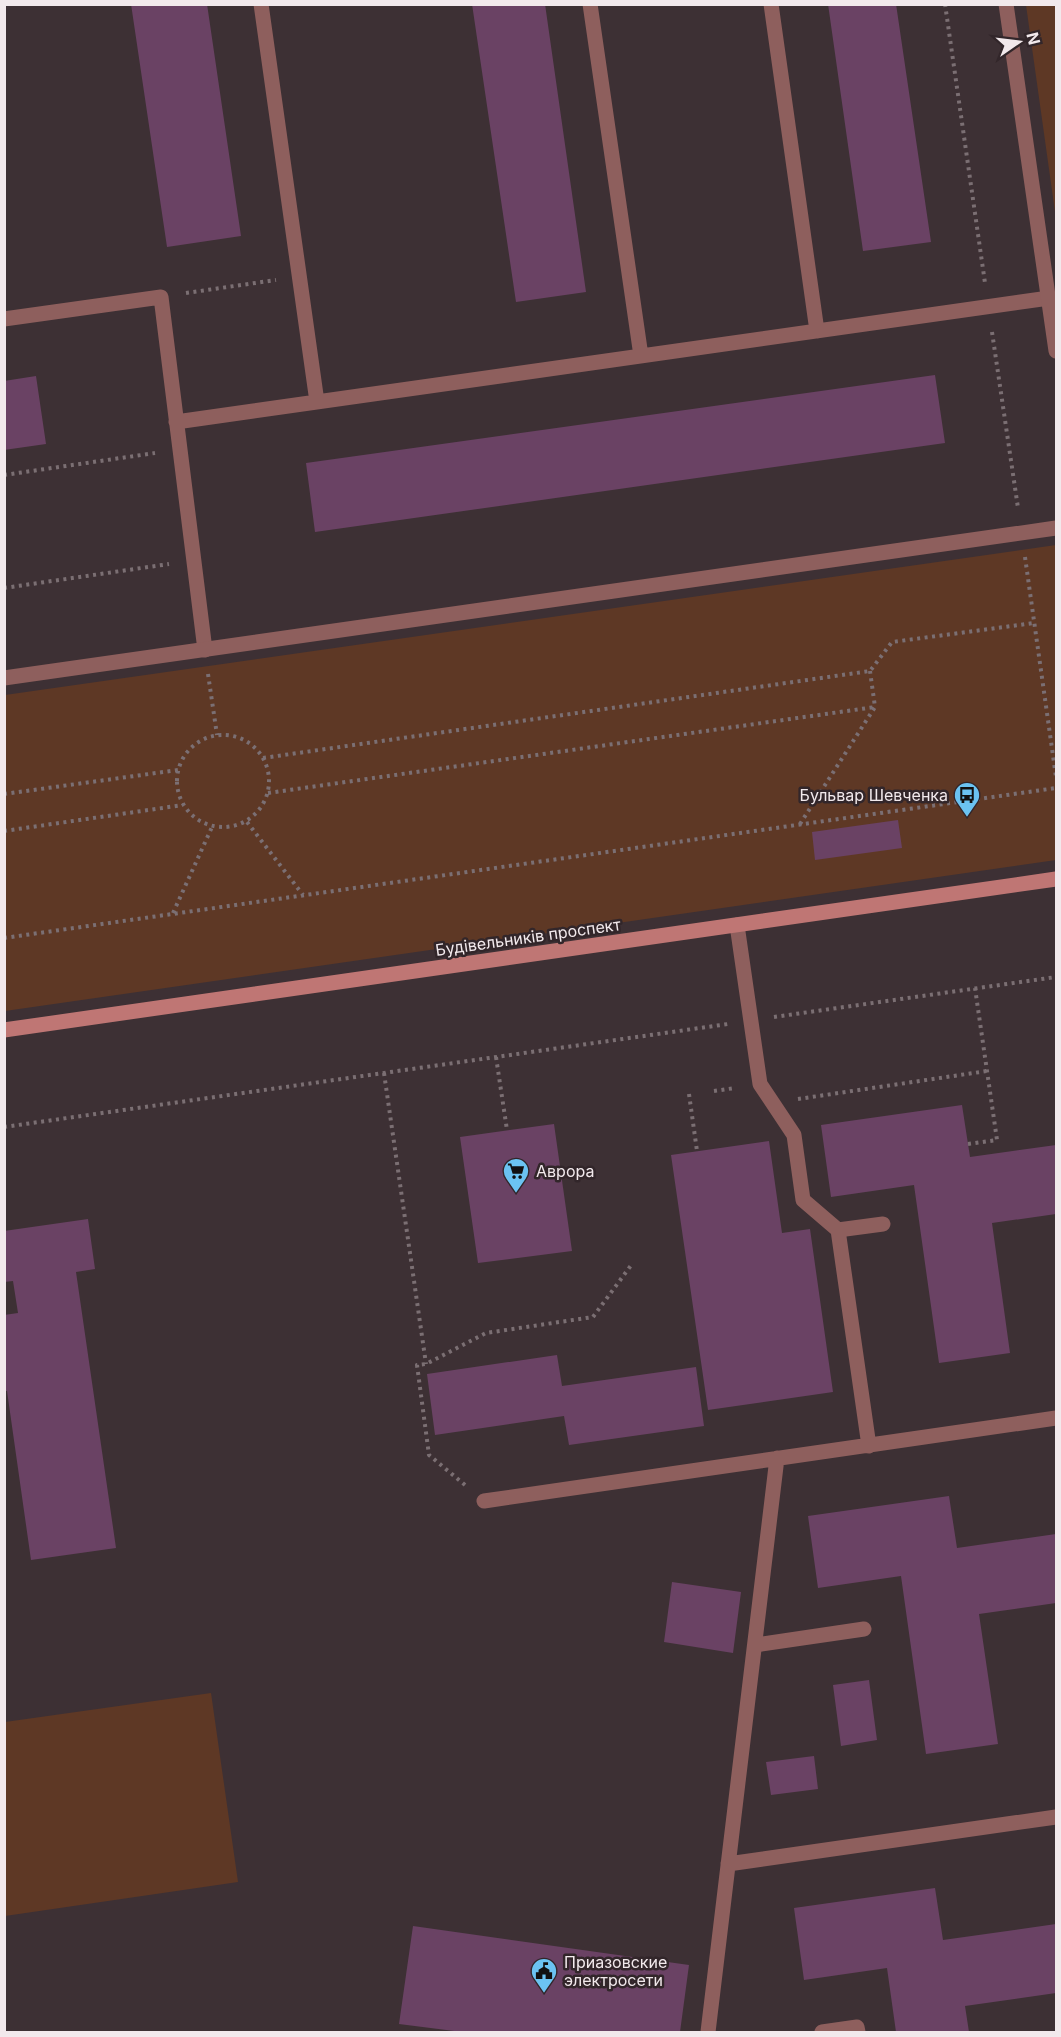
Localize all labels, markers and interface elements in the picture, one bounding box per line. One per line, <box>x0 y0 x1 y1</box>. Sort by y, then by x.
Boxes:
north arrow <box>989 12 1049 72</box>
text: N <box>1022 30 1045 47</box>
bus stop icon: Бульвар Шевченка <box>952 780 982 818</box>
place label: Бульвар Шевченка <box>800 785 948 805</box>
street label: Будівельників проспект <box>434 914 622 960</box>
supermarket icon: Аврора <box>501 1156 531 1194</box>
place label: Аврора <box>536 1161 594 1181</box>
place label: Приазовские электросети <box>564 1952 667 1990</box>
public building icon: Приазовские электросети <box>529 1956 559 1994</box>

